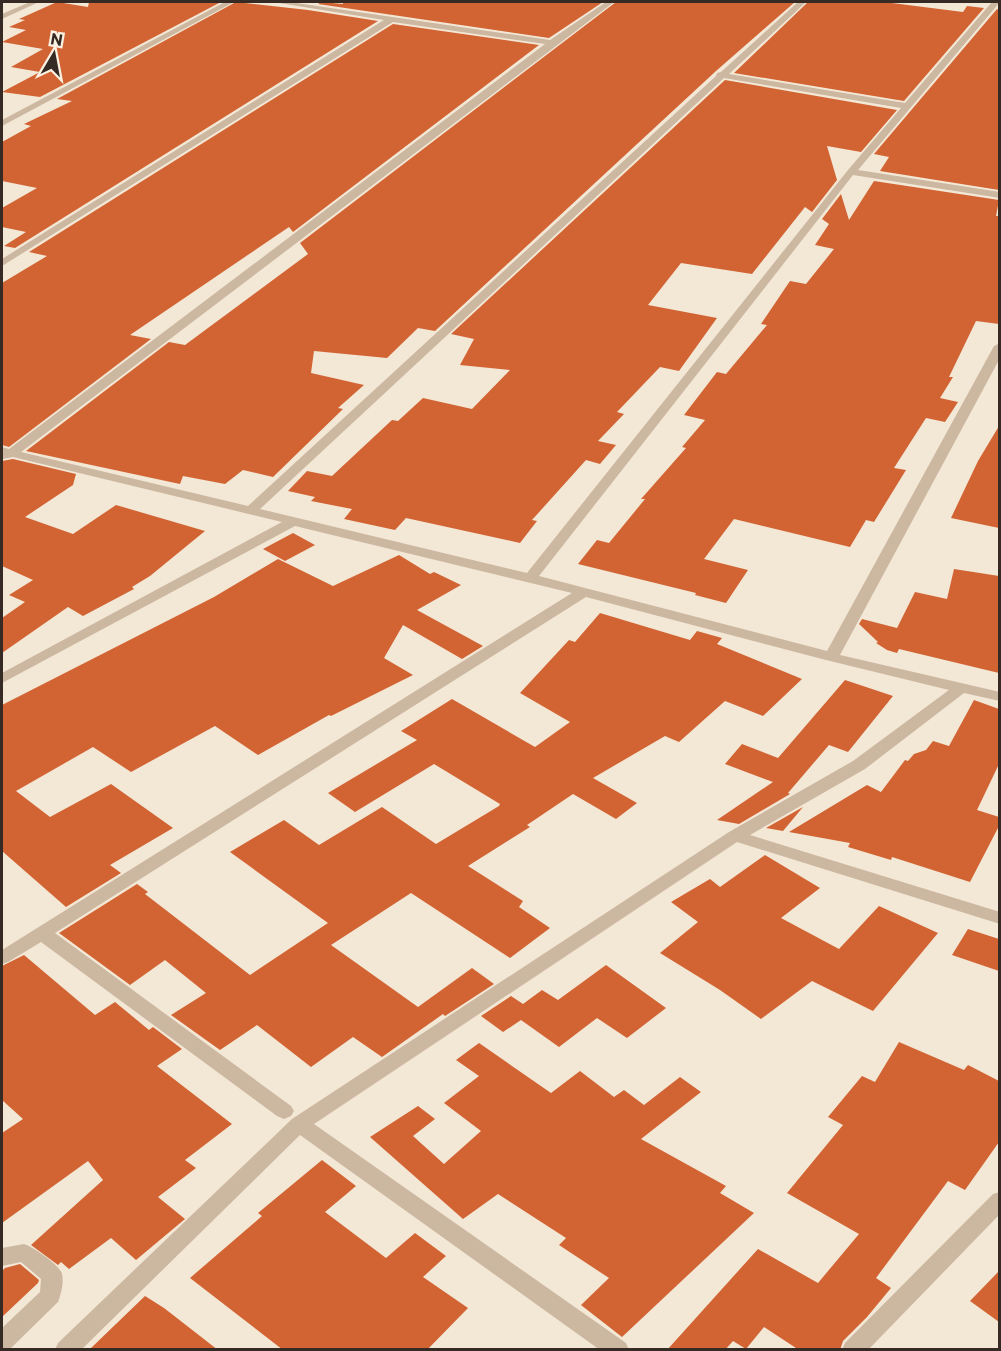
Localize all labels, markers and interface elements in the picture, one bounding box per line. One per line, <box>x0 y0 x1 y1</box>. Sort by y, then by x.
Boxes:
north arrow <box>24 24 84 84</box>
text: N <box>49 28 64 49</box>

